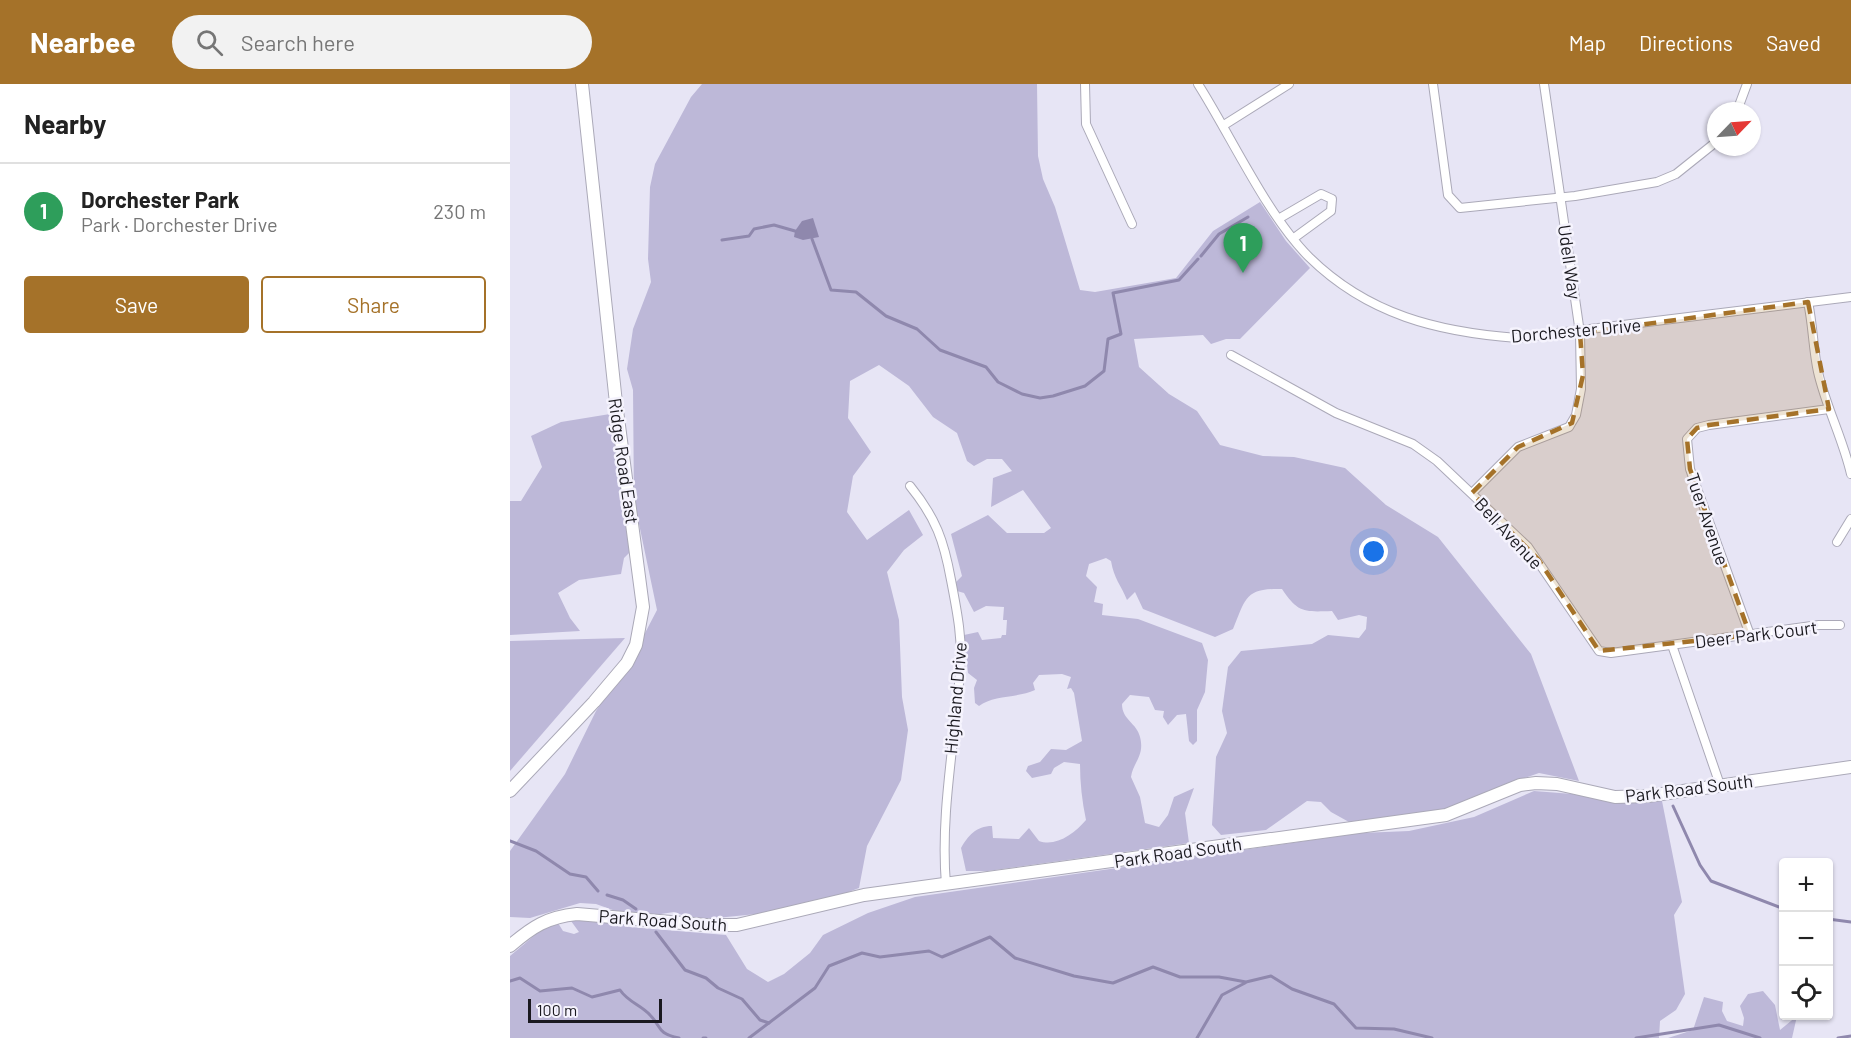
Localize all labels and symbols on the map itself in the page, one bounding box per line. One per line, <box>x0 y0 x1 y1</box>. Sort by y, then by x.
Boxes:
north arrow <box>1707 102 1761 156</box>
street label: Udell Way <box>1554 223 1586 301</box>
pin: 1 <box>1224 224 1262 273</box>
street label: Dorchester Drive <box>1510 313 1642 347</box>
street label: Ridge Road East <box>604 397 644 525</box>
street label: Tuer Avenue <box>1682 470 1734 568</box>
street label: Bell Avenue <box>1470 493 1548 573</box>
your location <box>1359 537 1388 566</box>
street label: Deer Park Court <box>1694 616 1818 652</box>
street label: Highland Drive <box>939 641 971 755</box>
street label: Park Road South <box>1624 769 1754 807</box>
street label: Park Road South <box>1113 832 1243 872</box>
street label: Park Road South <box>598 905 728 935</box>
scale bar <box>528 996 662 1024</box>

